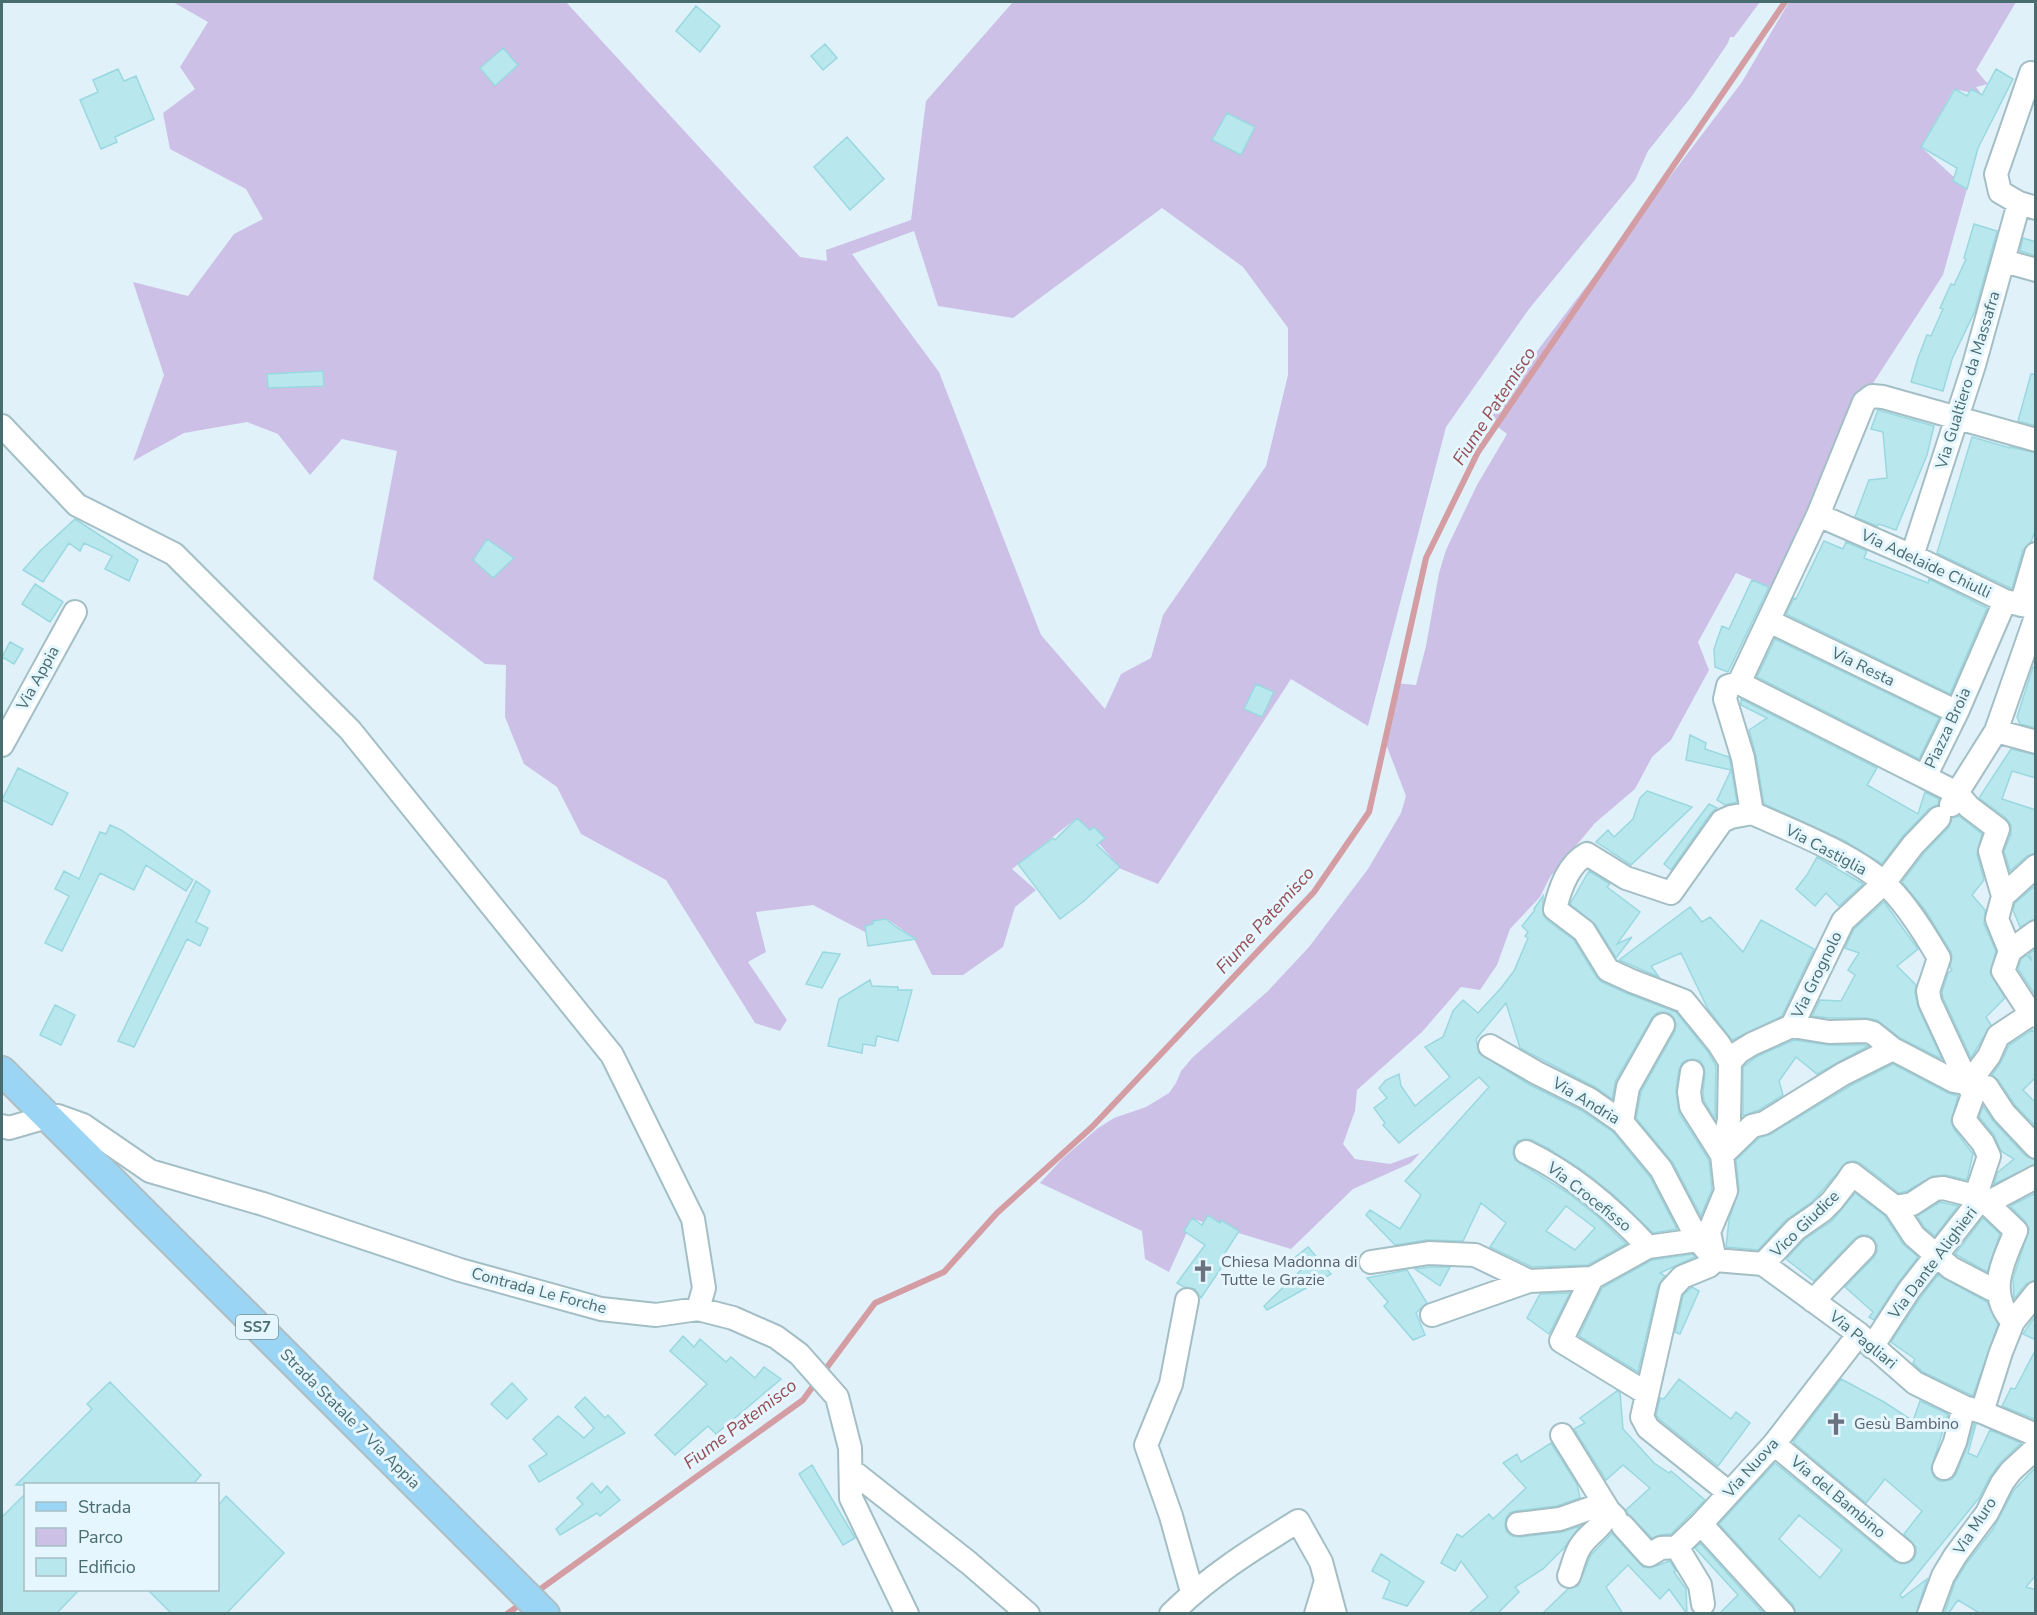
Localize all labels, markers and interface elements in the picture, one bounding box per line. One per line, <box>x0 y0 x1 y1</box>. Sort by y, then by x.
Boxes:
street label: Via Gualtiero da Massafra <box>1930 288 2006 473</box>
water label: Fiume Patemisco <box>1447 342 1541 470</box>
street label: Via Adelaide Chiulli <box>1856 524 1995 604</box>
street label: Via Appia <box>11 642 65 715</box>
street label: Via Resta <box>1827 642 1898 692</box>
street label: Piazza Broia <box>1920 684 1976 772</box>
street label: Via Castiglia <box>1780 819 1871 881</box>
water label: Fiume Patemisco <box>1210 861 1320 979</box>
street label: Via Grognolo <box>1786 928 1848 1023</box>
street label: Via Andria <box>1547 1072 1624 1130</box>
street label: Via Crocefisso <box>1541 1156 1636 1237</box>
street label: Vico Giudice <box>1765 1185 1844 1263</box>
street label: Via Dante Alighieri <box>1883 1202 1982 1324</box>
place label: Chiesa Madonna di Tutte le Grazie <box>1221 1251 1358 1291</box>
church icon: Chiesa Madonna di Tutte le Grazie <box>1190 1258 1216 1284</box>
street label: Contrada Le Forche <box>469 1262 609 1320</box>
street label: Via Pagliari <box>1824 1305 1902 1374</box>
road number: SS7 <box>236 1315 278 1339</box>
street label: Strada Statale 7 Via Appia <box>275 1344 425 1494</box>
water label: Fiume Patemisco <box>678 1373 802 1475</box>
church icon: Gesù Bambino <box>1823 1411 1849 1437</box>
place label: Gesù Bambino <box>1854 1413 1959 1435</box>
street label: Via Nuova <box>1718 1433 1784 1503</box>
street label: Via del Bambino <box>1785 1450 1890 1543</box>
legend <box>24 1483 219 1591</box>
street label: Via Muro <box>1948 1493 2002 1560</box>
text: Strada <box>78 1495 131 1519</box>
text: Parco <box>78 1525 123 1549</box>
text: Edificio <box>78 1555 136 1579</box>

